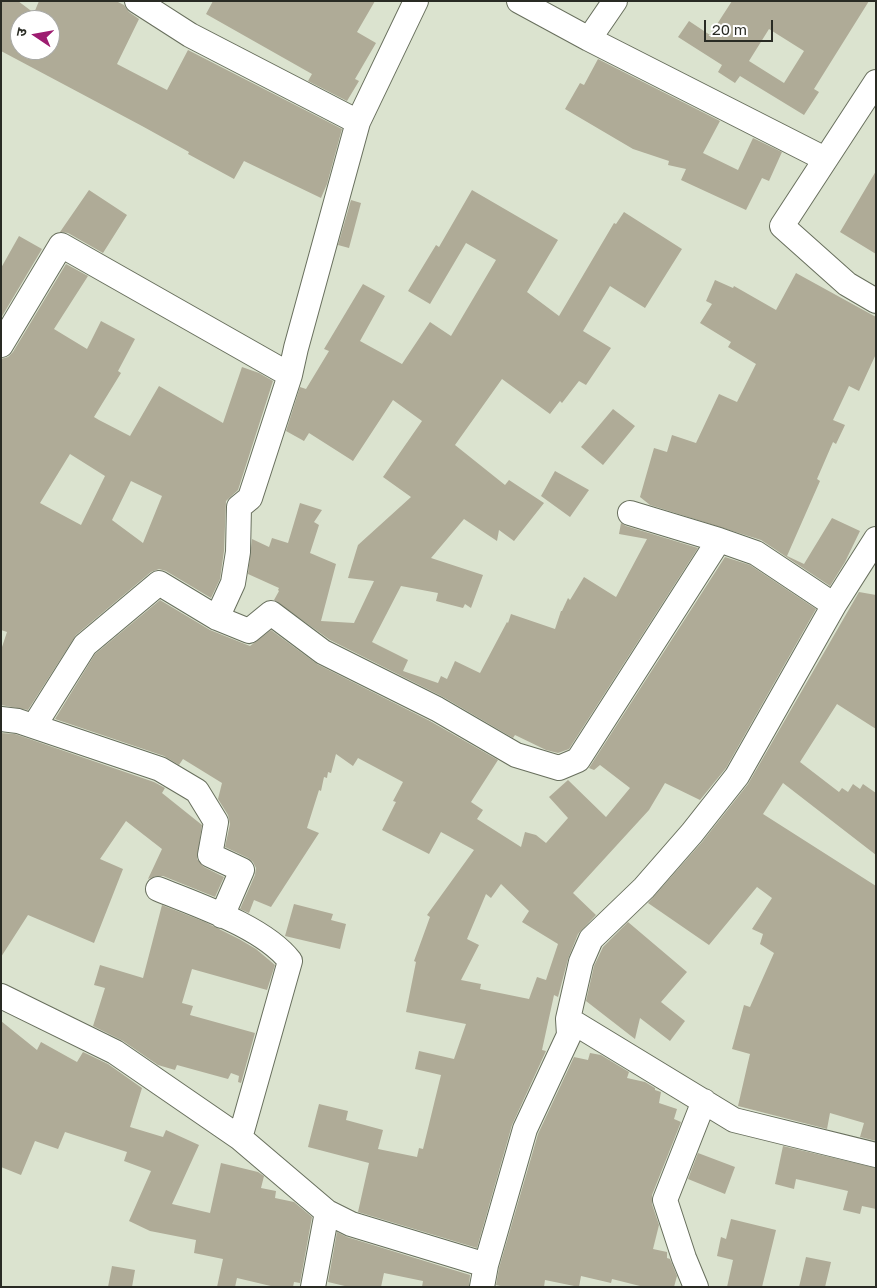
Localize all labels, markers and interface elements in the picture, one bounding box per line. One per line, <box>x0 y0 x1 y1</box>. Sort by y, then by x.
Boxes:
north arrow <box>10 10 60 60</box>
scale bar <box>707 10 776 42</box>
text: 20 m <box>712 20 747 38</box>
text: उ <box>12 26 30 38</box>

